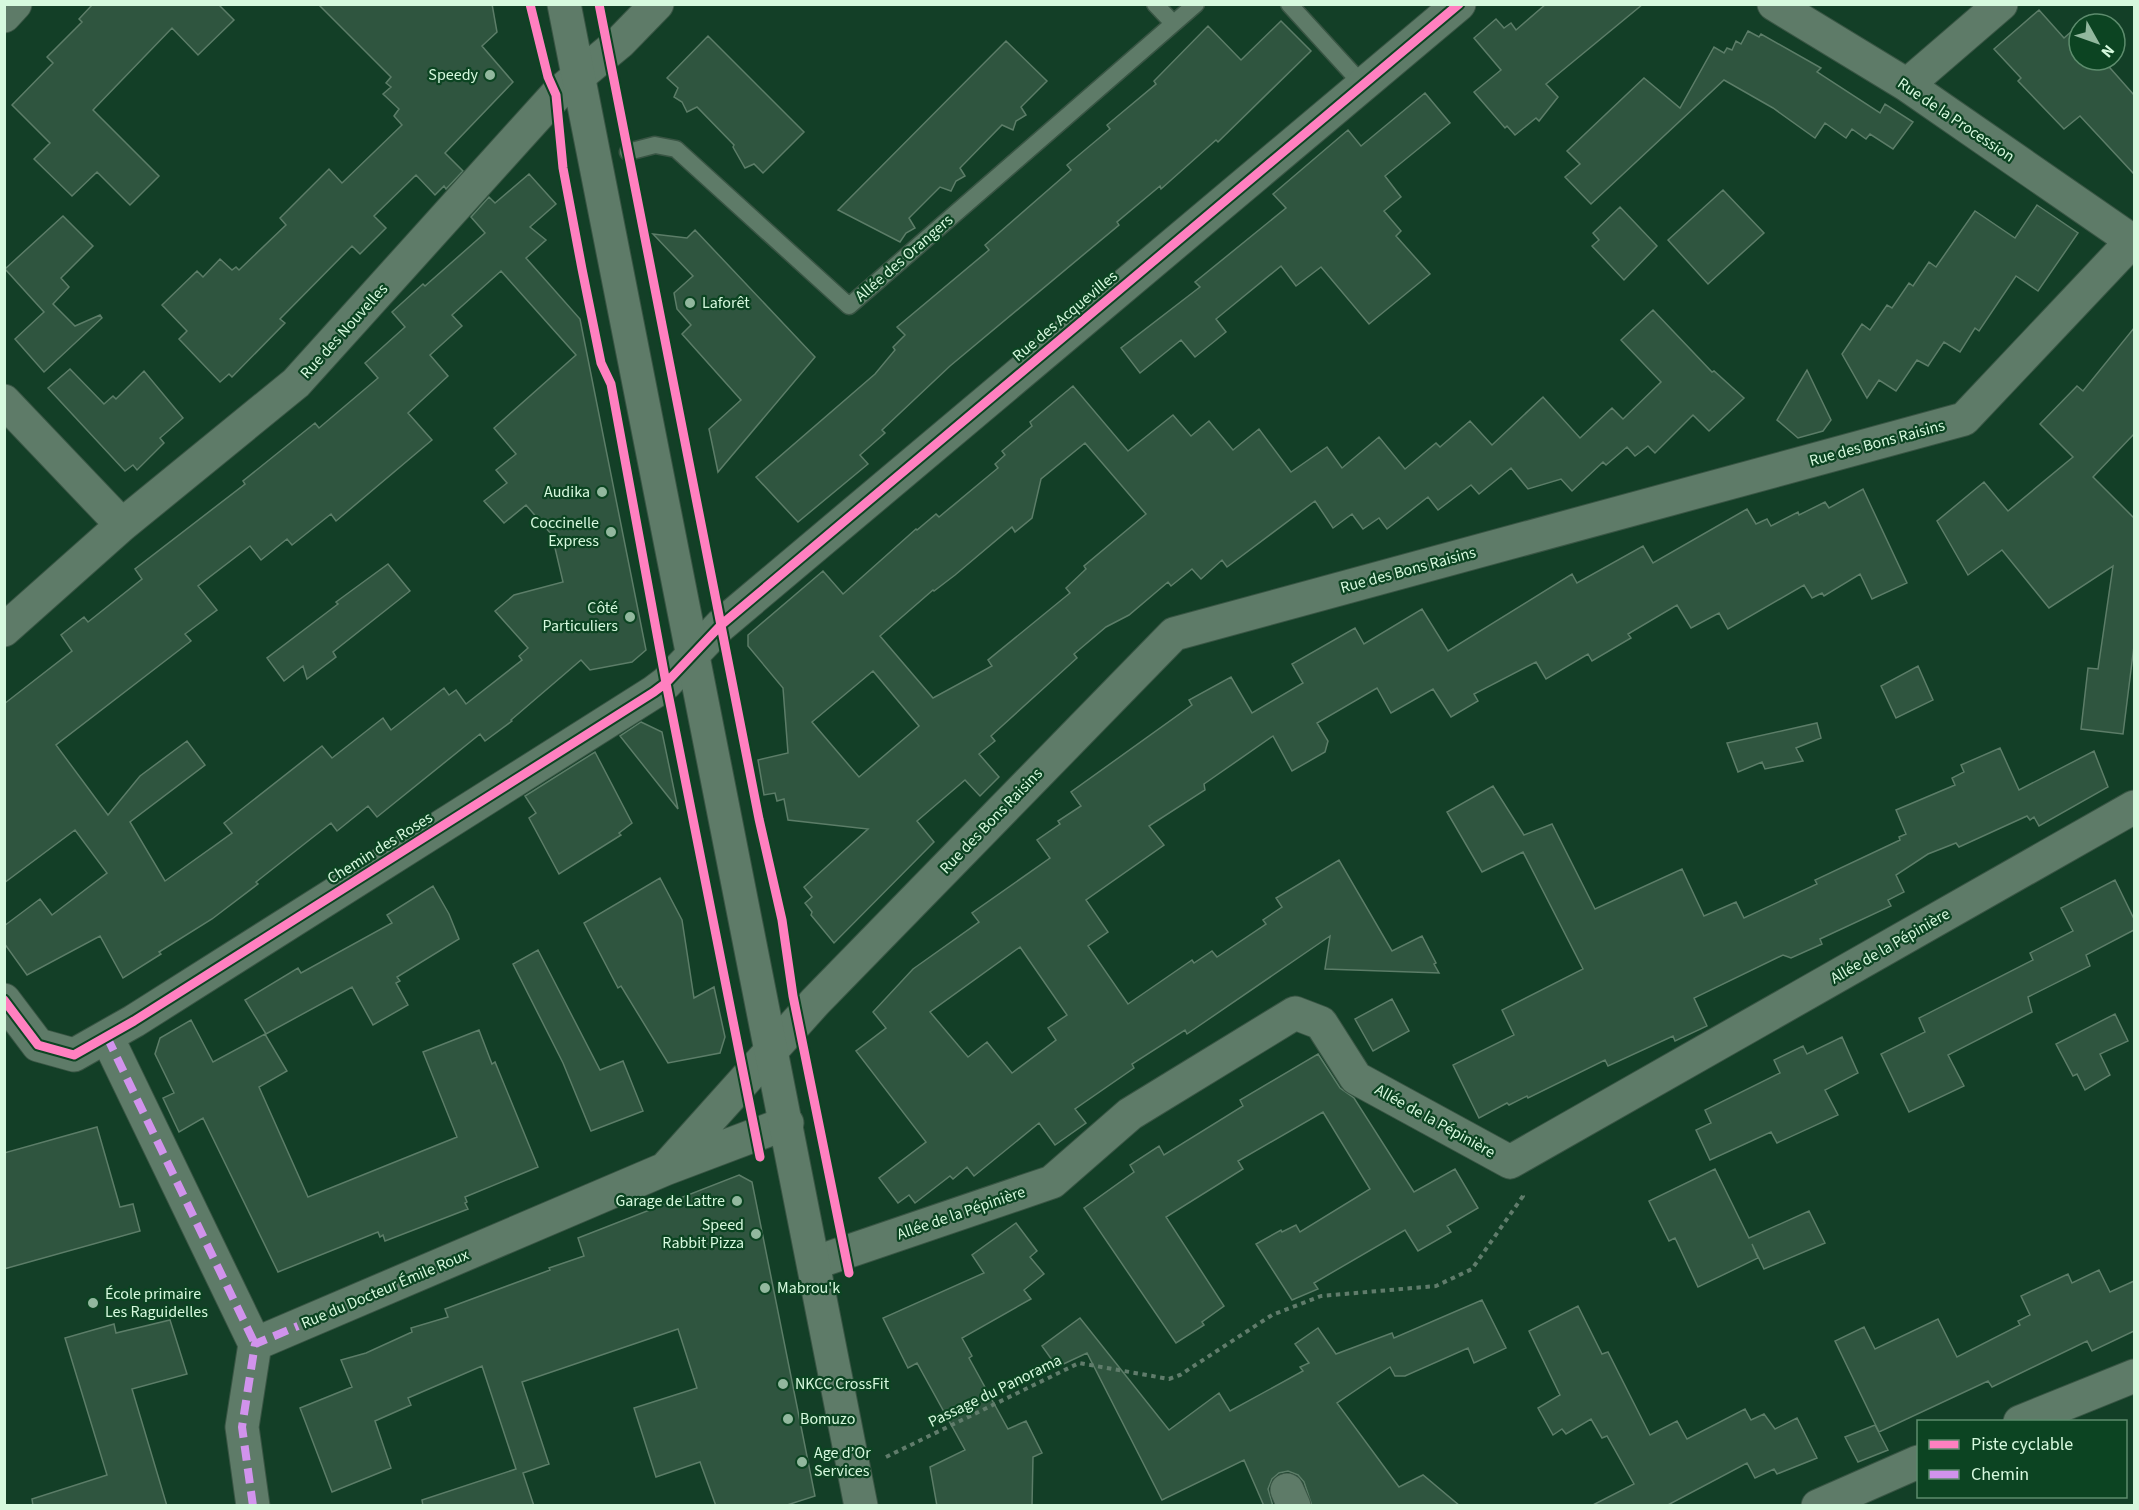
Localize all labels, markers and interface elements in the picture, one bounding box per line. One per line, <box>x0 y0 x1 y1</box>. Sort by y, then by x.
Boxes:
north arrow <box>2067 12 2127 72</box>
text: N <box>2096 40 2120 62</box>
place label: Speedy <box>428 64 479 86</box>
marker: Speedy <box>483 68 497 82</box>
street label: Rue de la Procession <box>1893 73 2019 167</box>
street label: Allée des Orangers <box>850 209 958 307</box>
street label: Rue des Acquevilles <box>1008 265 1123 367</box>
street label: Rue des Nouvelles <box>295 278 393 384</box>
place label: Laforêt <box>702 292 750 314</box>
marker: Laforêt <box>683 296 697 310</box>
street label: Rue des Bons Raisins <box>1807 414 1948 472</box>
place label: Audika <box>544 481 590 503</box>
marker: Audika <box>595 485 609 499</box>
place label: Coccinelle Express <box>530 512 599 552</box>
marker: Coccinelle Express <box>604 525 618 539</box>
street label: Rue des Bons Raisins <box>1338 541 1479 599</box>
place label: Côté Particuliers <box>543 597 618 637</box>
marker: Côté Particuliers <box>623 610 637 624</box>
street label: Rue des Bons Raisins <box>935 763 1048 879</box>
street label: Chemin des Roses <box>323 807 437 889</box>
street label: Allée de la Pépinière <box>1826 903 1954 989</box>
street label: Allée de la Pépinière <box>1371 1079 1499 1163</box>
street label: Allée de la Pépinière <box>894 1181 1028 1245</box>
place label: Garage de Lattre <box>615 1190 725 1212</box>
marker: Garage de Lattre <box>730 1194 744 1208</box>
place label: Speed Rabbit Pizza <box>662 1214 744 1254</box>
marker: Speed Rabbit Pizza <box>749 1227 763 1241</box>
street label: Rue du Docteur Émile Roux <box>298 1244 472 1334</box>
place label: Mabrou'k <box>777 1277 840 1299</box>
marker: Mabrou'k <box>758 1281 772 1295</box>
place label: École primaire Les Raguidelles <box>105 1283 208 1323</box>
marker: École primaire Les Raguidelles <box>86 1296 100 1310</box>
street label: Passage du Panorama <box>925 1349 1065 1433</box>
place label: NKCC CrossFit <box>795 1373 890 1395</box>
marker: NKCC CrossFit <box>776 1377 790 1391</box>
place label: Bomuzo <box>800 1408 855 1430</box>
marker: Bomuzo <box>781 1412 795 1426</box>
legend <box>1917 1420 2127 1498</box>
text: Piste cyclable <box>1971 1432 2073 1457</box>
place label: Age d’Or Services <box>814 1442 871 1482</box>
marker: Age d’Or Services <box>795 1455 809 1469</box>
text: Chemin <box>1971 1462 2029 1487</box>

